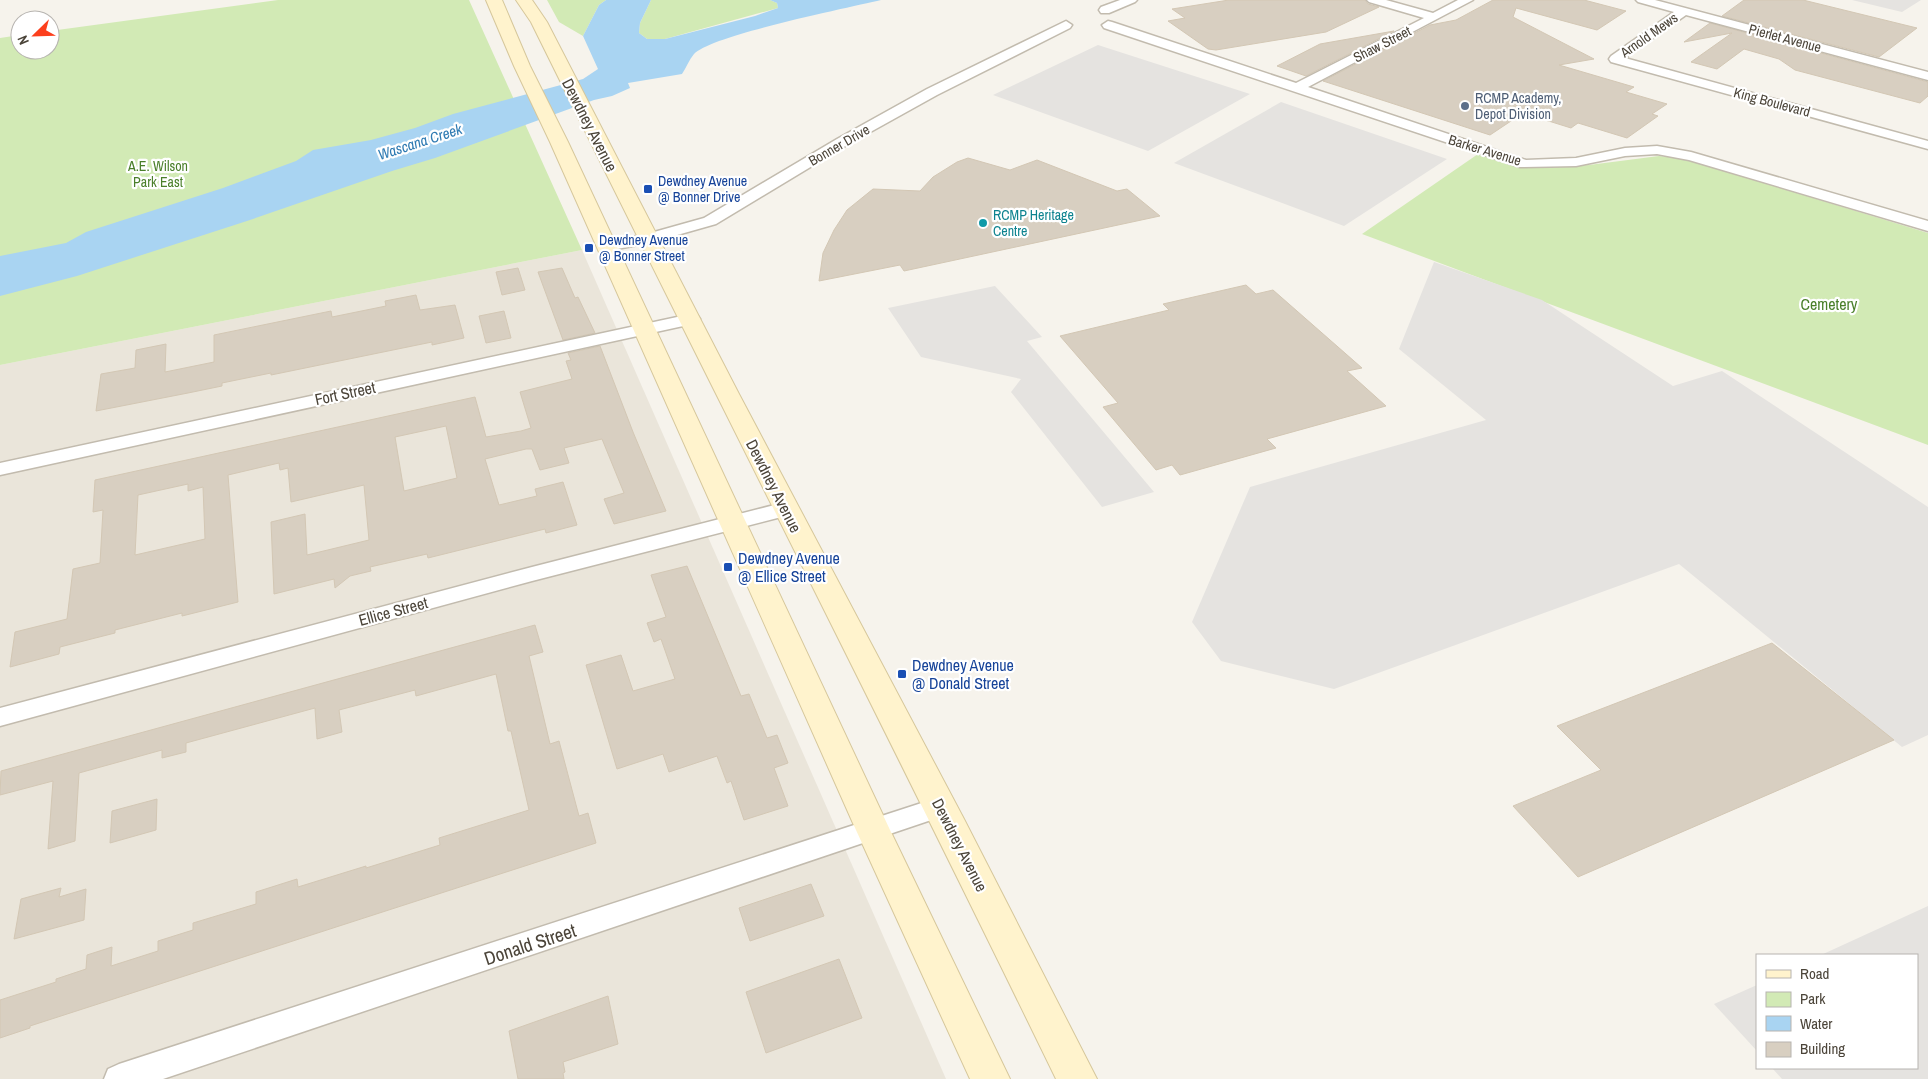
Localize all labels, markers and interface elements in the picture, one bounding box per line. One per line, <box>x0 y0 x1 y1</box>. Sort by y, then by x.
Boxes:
street label: Arnold Mews <box>1616 8 1682 62</box>
north arrow <box>10 10 60 60</box>
street label: Pierlet Avenue <box>1747 20 1823 56</box>
street label: Shaw Street <box>1350 22 1414 66</box>
text: N <box>13 33 33 47</box>
street label: Dewdney Avenue <box>557 75 623 175</box>
street label: King Boulevard <box>1732 83 1812 121</box>
place label: RCMP Academy, Depot Division <box>1475 89 1561 123</box>
marker: RCMP Academy, Depot Division <box>1459 100 1471 112</box>
water label: Wascana Creek <box>375 118 465 165</box>
street label: Bonner Drive <box>805 120 873 170</box>
street label: Barker Avenue <box>1446 130 1524 170</box>
park label: A.E. Wilson Park East <box>127 157 188 191</box>
place label: Dewdney Avenue @ Bonner Drive <box>658 172 747 206</box>
marker: Dewdney Avenue @ Bonner Drive <box>642 183 654 195</box>
place label: RCMP Heritage Centre <box>993 206 1074 240</box>
marker: RCMP Heritage Centre <box>977 217 989 229</box>
place label: Dewdney Avenue @ Bonner Street <box>599 231 688 265</box>
marker: Dewdney Avenue @ Bonner Street <box>583 242 595 254</box>
park label: Cemetery <box>1801 293 1858 315</box>
street label: Fort Street <box>313 376 378 410</box>
street label: Dewdney Avenue <box>741 436 807 536</box>
place label: Dewdney Avenue @ Ellice Street <box>738 547 840 587</box>
marker: Dewdney Avenue @ Ellice Street <box>722 561 734 573</box>
street label: Ellice Street <box>356 591 430 631</box>
place label: Dewdney Avenue @ Donald Street <box>912 654 1014 694</box>
marker: Dewdney Avenue @ Donald Street <box>896 668 908 680</box>
street label: Dewdney Avenue <box>927 795 993 895</box>
street label: Donald Street <box>481 917 580 971</box>
legend <box>1756 954 1918 1069</box>
text: Road <box>1800 963 1829 984</box>
text: Park <box>1800 988 1826 1009</box>
text: Water <box>1800 1013 1832 1034</box>
text: Building <box>1800 1038 1845 1059</box>

